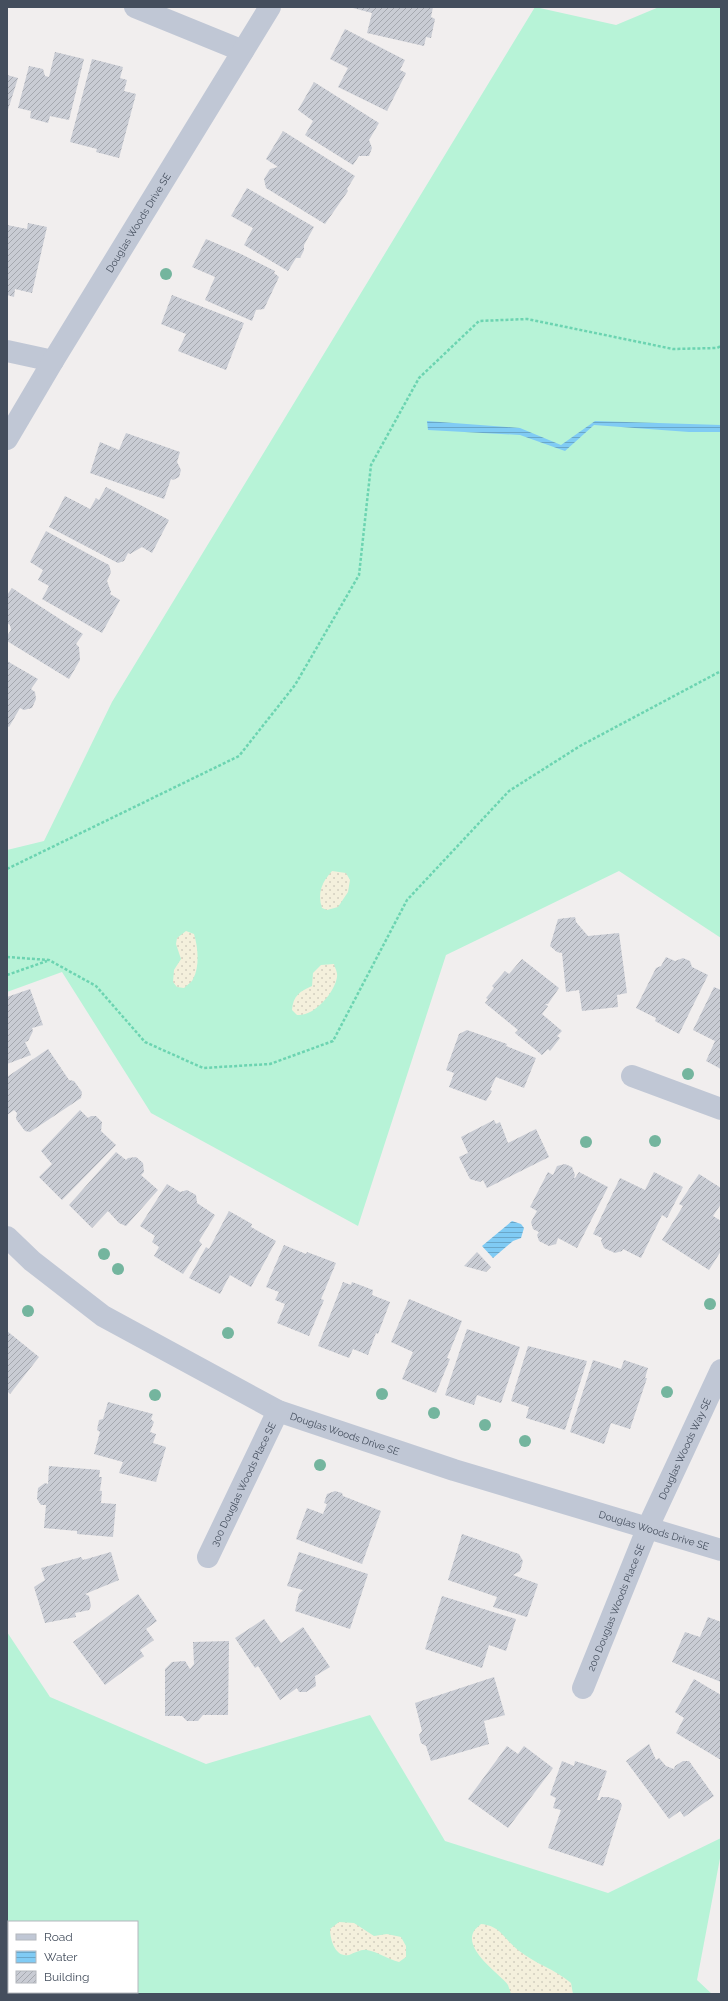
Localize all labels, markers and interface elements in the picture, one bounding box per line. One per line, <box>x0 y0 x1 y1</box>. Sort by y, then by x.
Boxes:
street label: Douglas Woods Drive SE <box>103 171 172 274</box>
street label: Douglas Woods Way SE <box>656 1396 713 1501</box>
street label: Douglas Woods Drive SE <box>289 1410 401 1457</box>
street label: 300 Douglas Woods Place SE <box>209 1420 277 1548</box>
street label: Douglas Woods Drive SE <box>598 1508 710 1552</box>
street label: 200 Douglas Woods Place SE <box>585 1542 646 1673</box>
legend <box>8 1921 138 1993</box>
text: Road <box>44 1930 73 1944</box>
text: Water <box>44 1950 78 1964</box>
text: Building <box>44 1970 90 1984</box>

